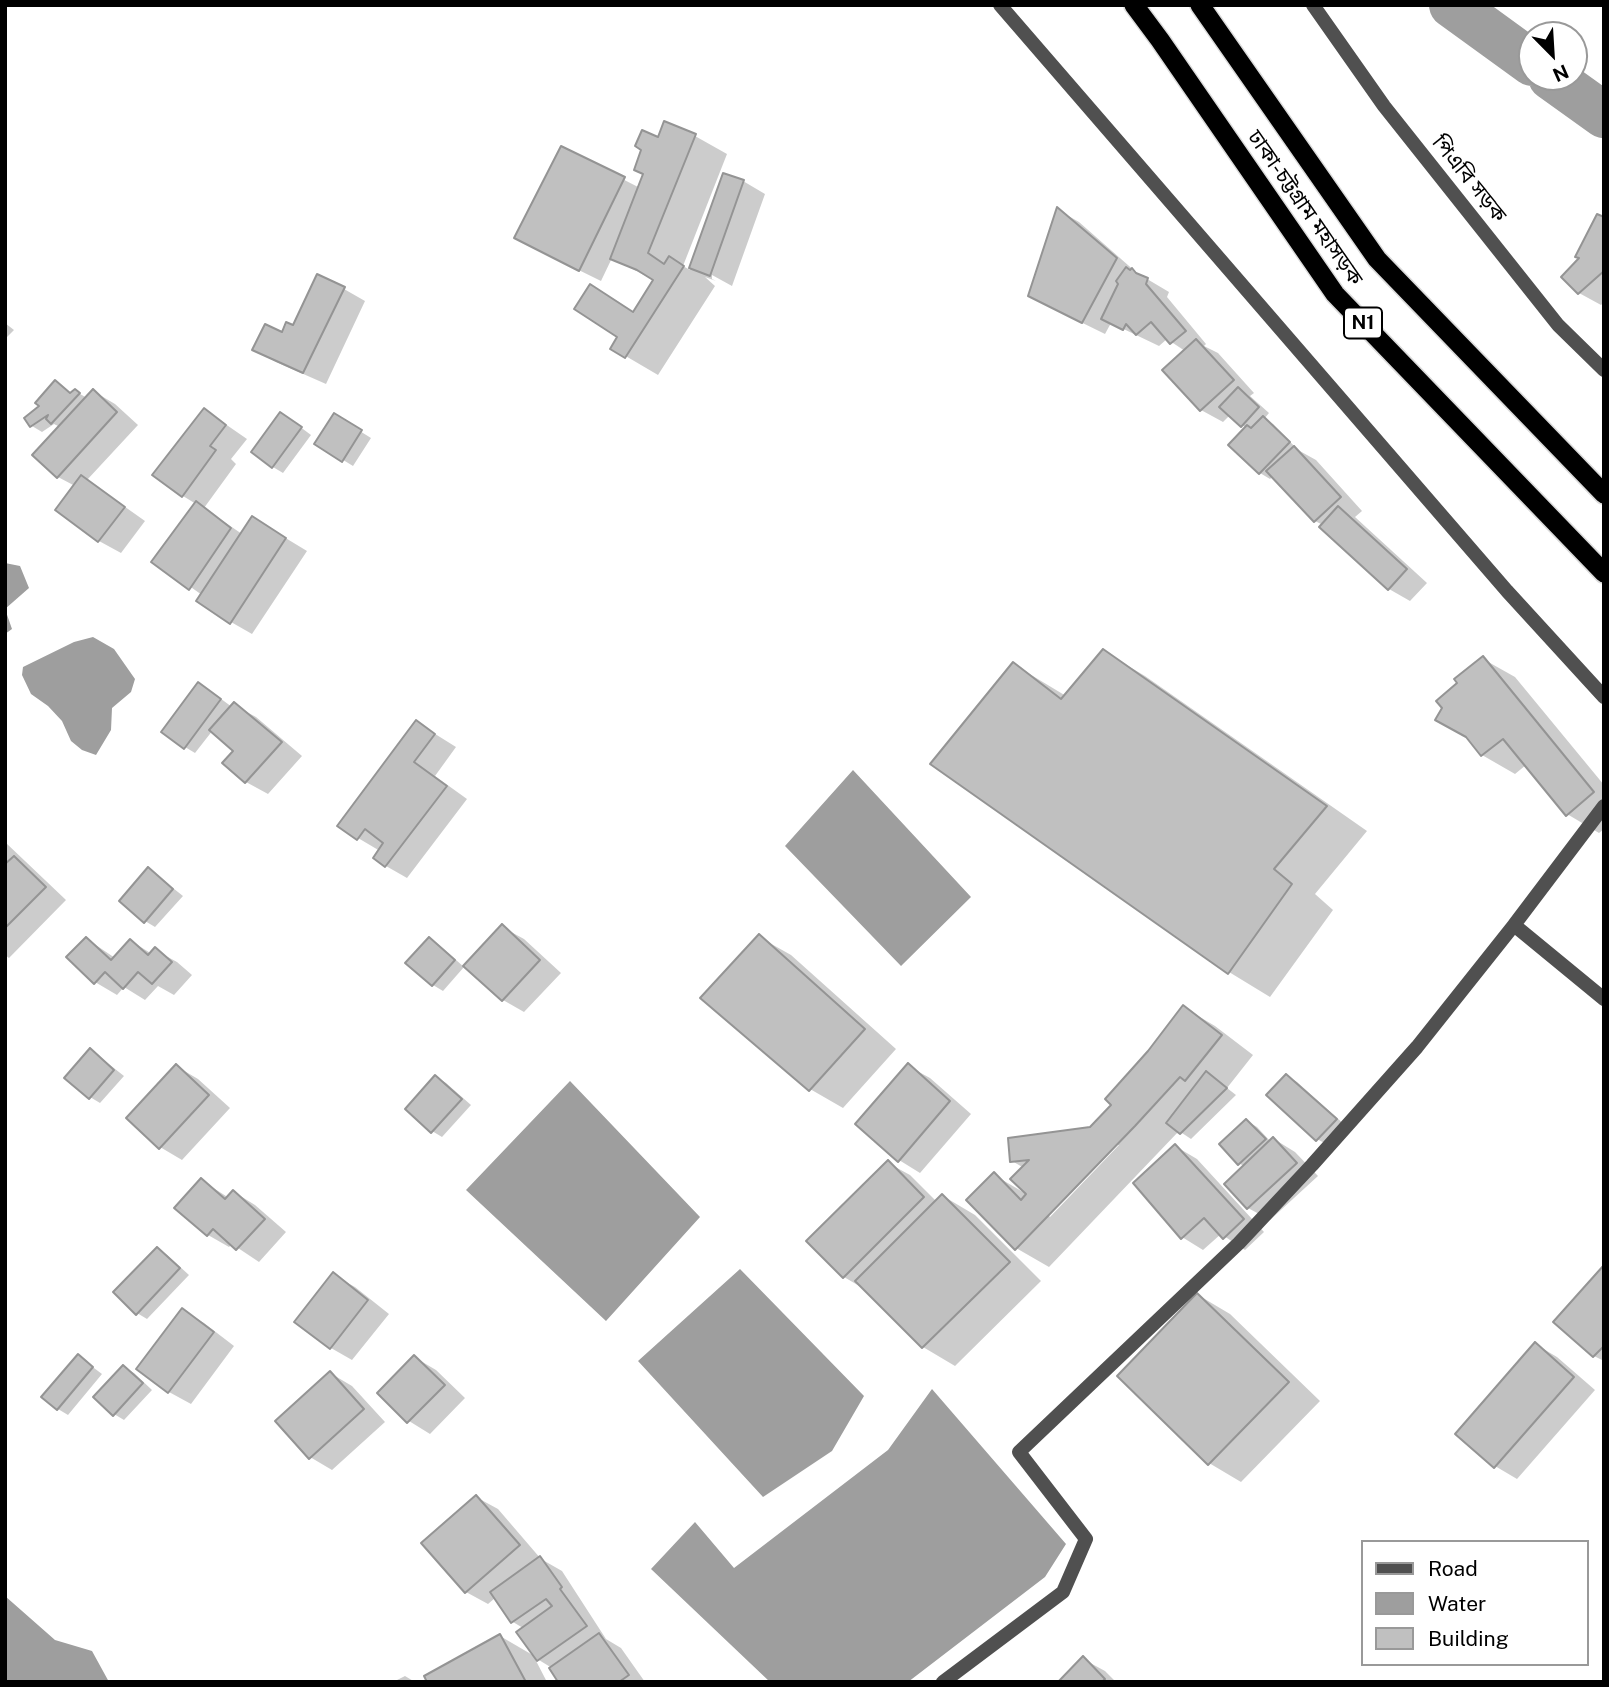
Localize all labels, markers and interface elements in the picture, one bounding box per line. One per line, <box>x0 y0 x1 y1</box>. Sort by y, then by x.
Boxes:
north arrow <box>1518 21 1588 91</box>
text: N <box>1549 60 1572 86</box>
street label: ঢাকা-চট্টগ্রাম মহাসড়ক <box>1242 126 1368 290</box>
street label: পিএবি সড়ক <box>1426 131 1512 227</box>
road number: N1 <box>1344 308 1382 338</box>
legend <box>1360 1540 1588 1666</box>
text: Road <box>1428 1556 1478 1581</box>
text: Water <box>1428 1591 1486 1616</box>
text: Building <box>1428 1626 1509 1651</box>

